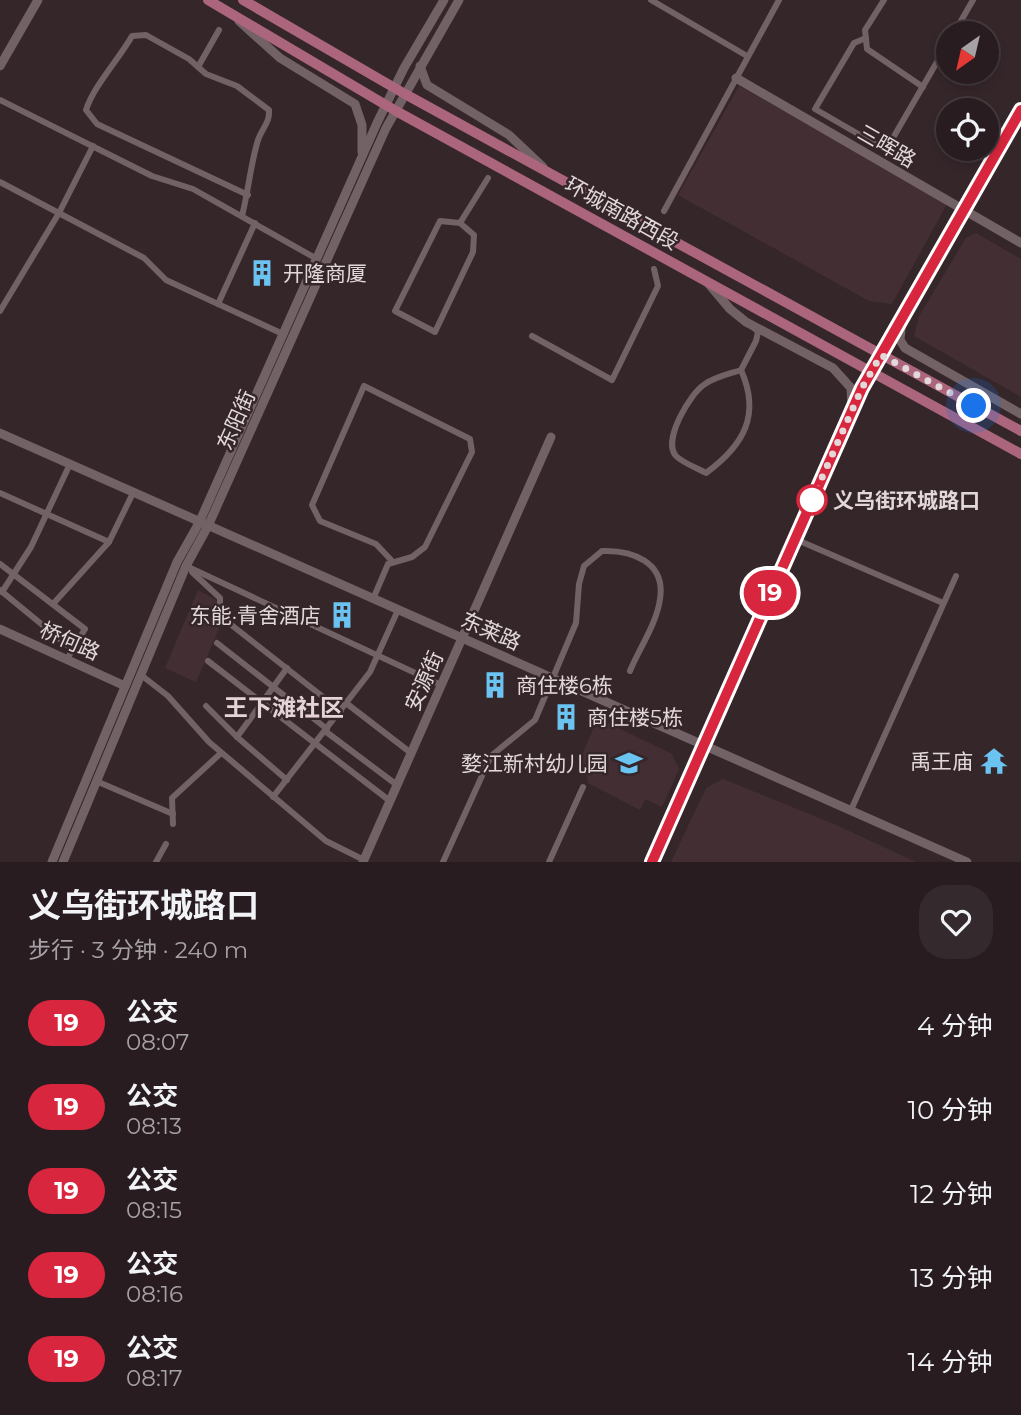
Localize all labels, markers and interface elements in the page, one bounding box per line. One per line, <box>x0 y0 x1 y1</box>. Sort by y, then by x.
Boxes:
north arrow <box>936 21 999 84</box>
map controls <box>936 21 999 161</box>
button: locate <box>936 98 999 161</box>
street label: 三晖路 <box>853 119 921 173</box>
street label: 环城南路西段 <box>561 172 683 254</box>
building icon: 开隆商厦 <box>247 258 277 288</box>
place label: 开隆商厦 <box>283 261 367 286</box>
street label: 东阳街 <box>212 386 260 454</box>
your location <box>956 388 991 423</box>
marker: 义乌街环城路口 <box>797 485 827 515</box>
place label: 义乌街环城路口 <box>833 488 980 513</box>
line badge: 19 <box>738 570 802 616</box>
text: 19 <box>758 578 782 607</box>
building icon: 东能·青舍酒店 <box>327 600 357 630</box>
place label: 东能·青舍酒店 <box>190 603 321 628</box>
street label: 东莱路 <box>457 607 525 655</box>
street label: 桥何路 <box>36 617 104 665</box>
street label: 安源街 <box>400 647 448 715</box>
building icon: 商住楼6栋 <box>480 670 510 700</box>
place label: 商住楼6栋 <box>516 673 613 698</box>
district label: 王下滩社区 <box>224 693 344 722</box>
building icon: 商住楼5栋 <box>551 702 581 732</box>
place label: 商住楼5栋 <box>587 705 683 730</box>
temple icon: 禹王庙 <box>979 746 1009 776</box>
school or university icon: 婺江新村幼儿园 <box>614 748 644 778</box>
place label: 禹王庙 <box>910 749 973 774</box>
place label: 婺江新村幼儿园 <box>461 751 608 776</box>
text: 义乌街环城路口 <box>28 885 259 925</box>
button: heart <box>919 885 993 959</box>
text: 步行 · 3 分钟 · 240 m <box>28 936 248 964</box>
text: 公交 <box>126 996 178 1028</box>
text: 19 <box>54 1008 79 1037</box>
text: 4 分钟 <box>917 1010 993 1042</box>
text: 08:07 <box>126 1028 189 1056</box>
text: 公交 <box>126 1080 178 1112</box>
text: 19 <box>54 1092 79 1121</box>
text: 10 分钟 <box>908 1094 993 1126</box>
text: 08:13 <box>126 1112 182 1140</box>
text: 公交 <box>126 1164 178 1196</box>
text: 19 <box>54 1176 79 1205</box>
text: 12 分钟 <box>910 1178 993 1210</box>
text: 08:15 <box>126 1196 182 1224</box>
text: 公交 <box>126 1248 178 1280</box>
text: 19 <box>54 1260 79 1289</box>
text: 13 分钟 <box>910 1262 993 1294</box>
text: 08:16 <box>126 1280 183 1308</box>
text: 公交 <box>126 1332 178 1364</box>
text: 19 <box>54 1344 79 1373</box>
text: 14 分钟 <box>908 1346 993 1378</box>
text: 08:17 <box>126 1364 183 1392</box>

